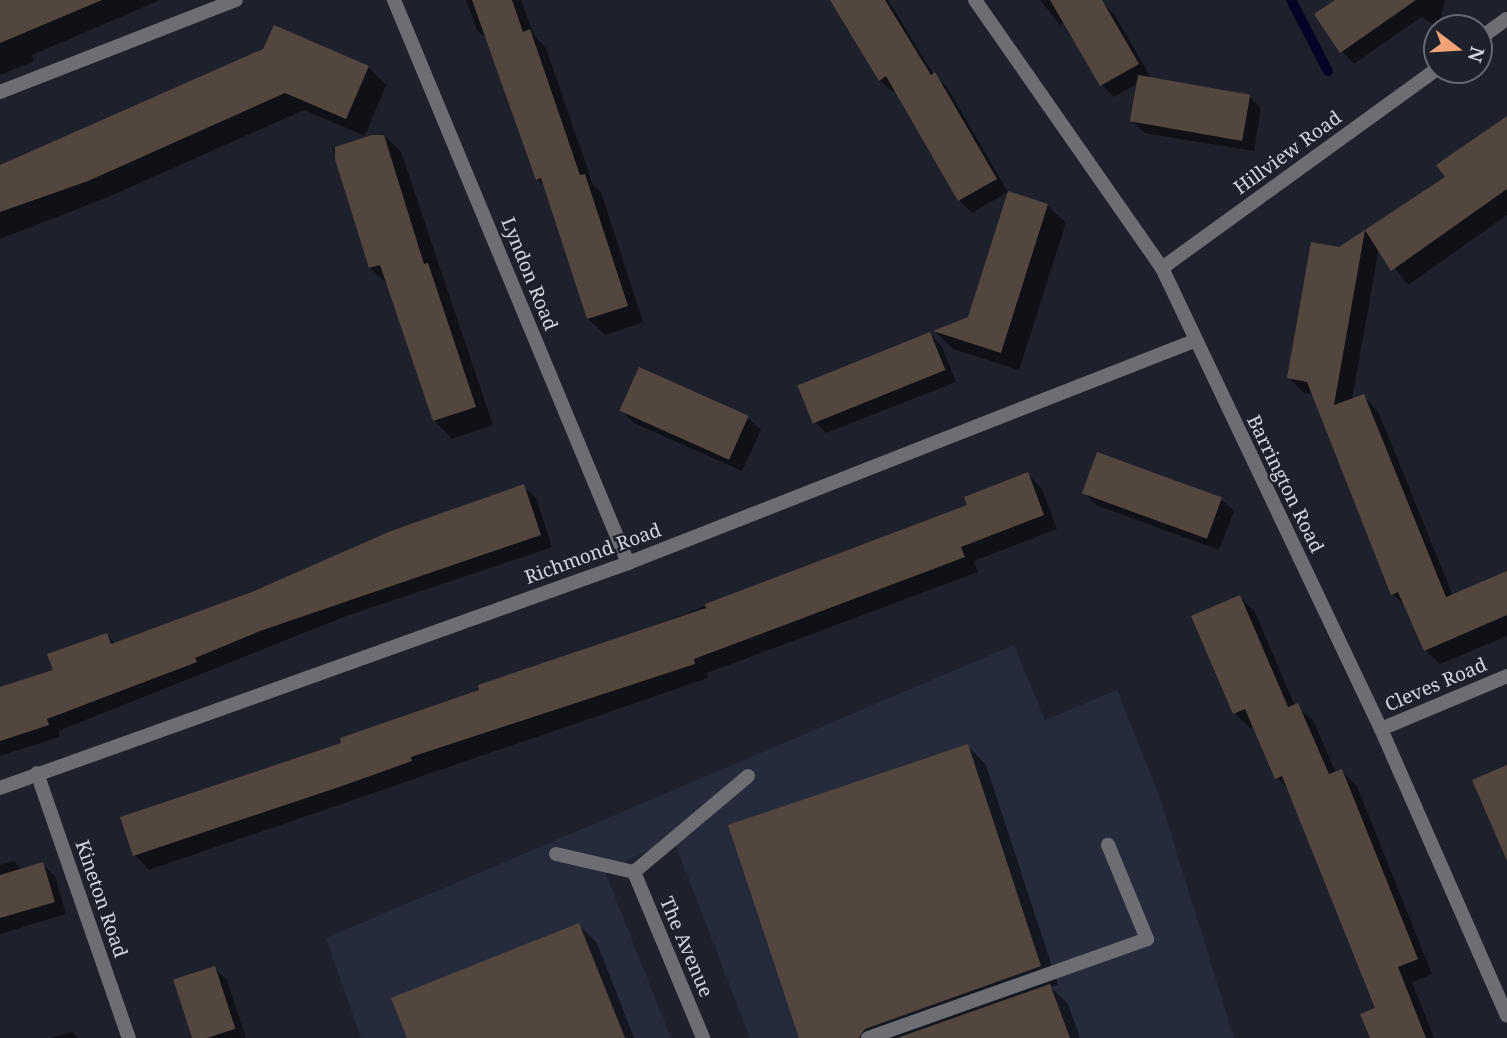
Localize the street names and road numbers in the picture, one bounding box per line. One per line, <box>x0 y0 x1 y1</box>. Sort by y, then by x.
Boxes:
street label: Hillview Road <box>1230 106 1346 200</box>
street label: Lyndon Road <box>496 214 562 334</box>
street label: Barrington Road <box>1242 411 1328 557</box>
street label: Richmond Road <box>522 519 664 589</box>
street label: Cleves Road <box>1382 653 1490 717</box>
street label: Kineton Road <box>70 837 132 961</box>
street label: The Avenue <box>655 893 717 1001</box>

